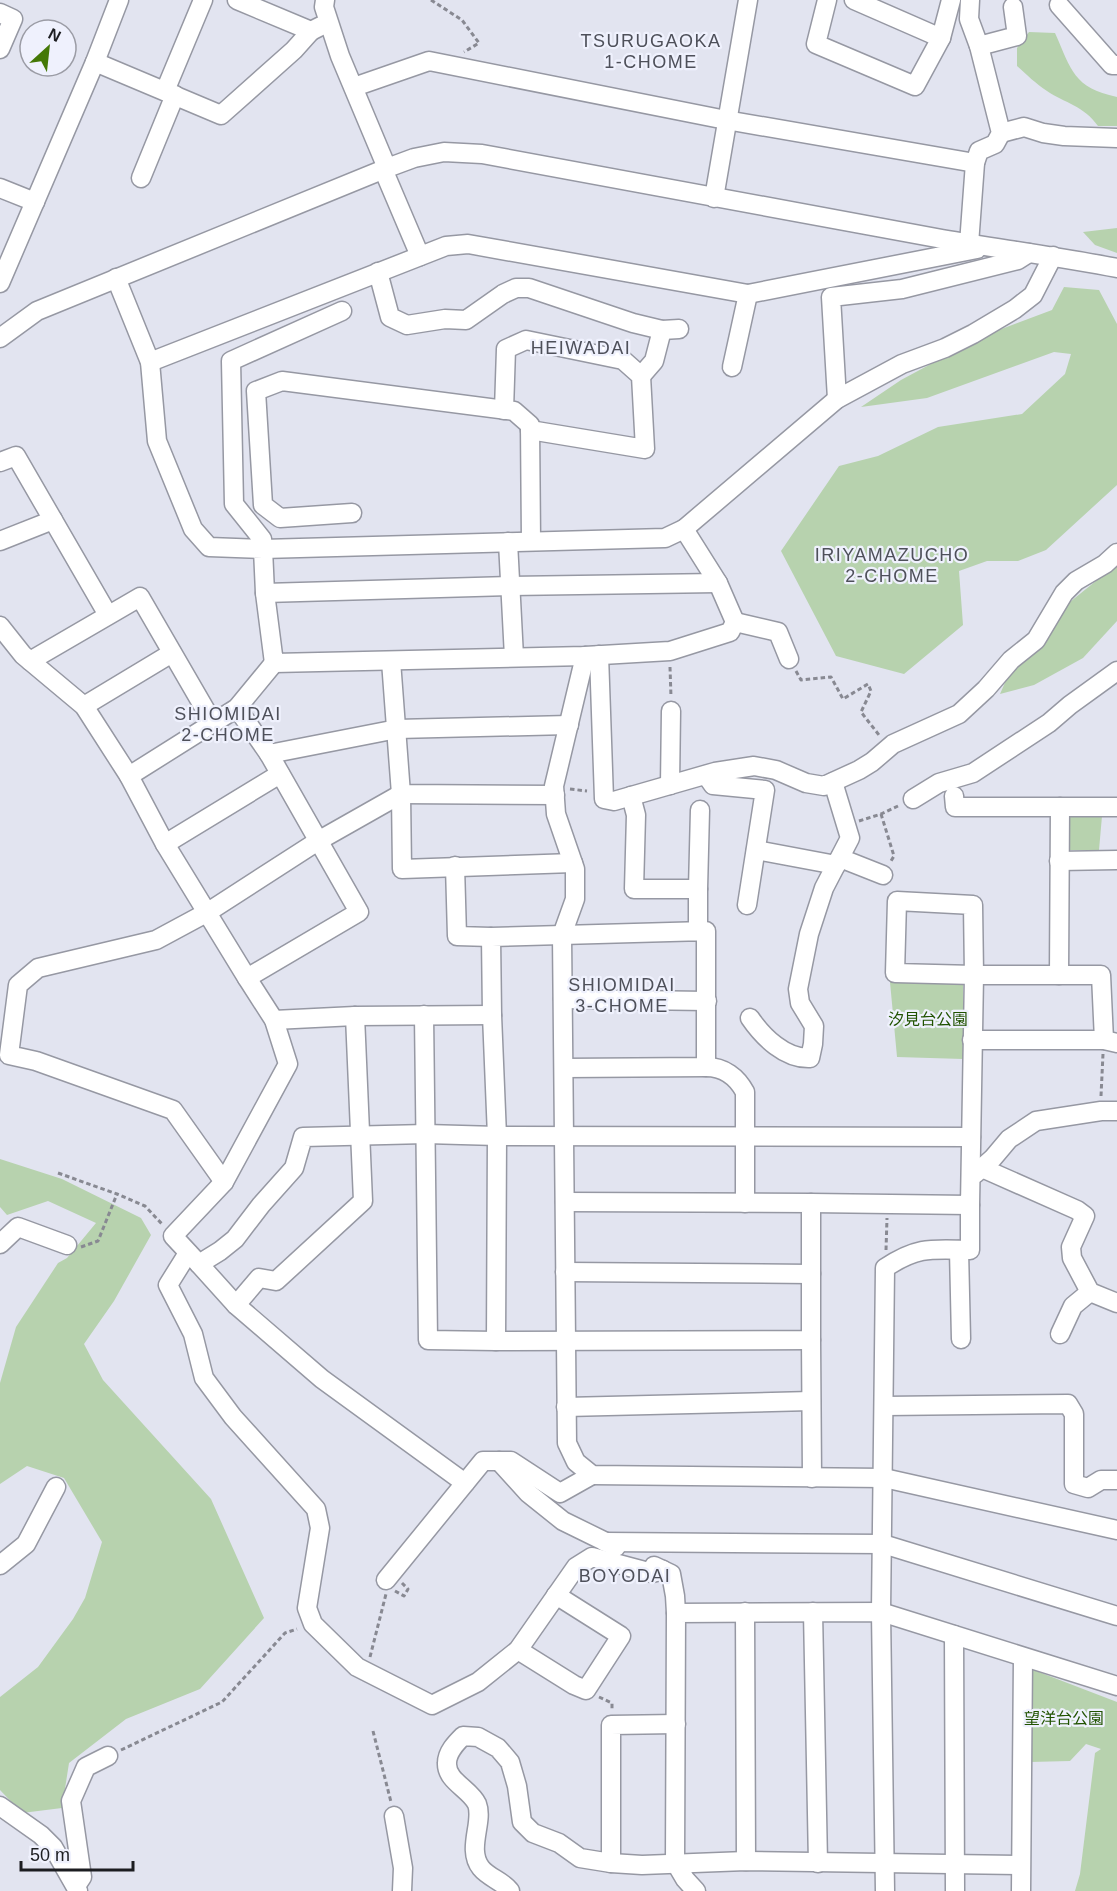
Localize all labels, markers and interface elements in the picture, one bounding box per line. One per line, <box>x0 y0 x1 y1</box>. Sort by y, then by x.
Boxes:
north arrow <box>18 18 78 78</box>
text: N <box>46 25 64 45</box>
district label: TSURUGAOKA 1-CHOME <box>580 31 722 72</box>
district label: HEIWADAI <box>531 338 631 358</box>
district label: IRIYAMAZUCHO 2-CHOME <box>815 545 969 586</box>
district label: SHIOMIDAI 2-CHOME <box>174 704 282 745</box>
district label: SHIOMIDAI 3-CHOME <box>568 975 676 1016</box>
park label: 汐見台公園 <box>888 1011 968 1028</box>
district label: BOYODAI <box>579 1566 671 1586</box>
park label: 望洋台公園 <box>1024 1710 1104 1727</box>
scale bar <box>21 1834 134 1872</box>
text: 50 m <box>30 1845 70 1865</box>

